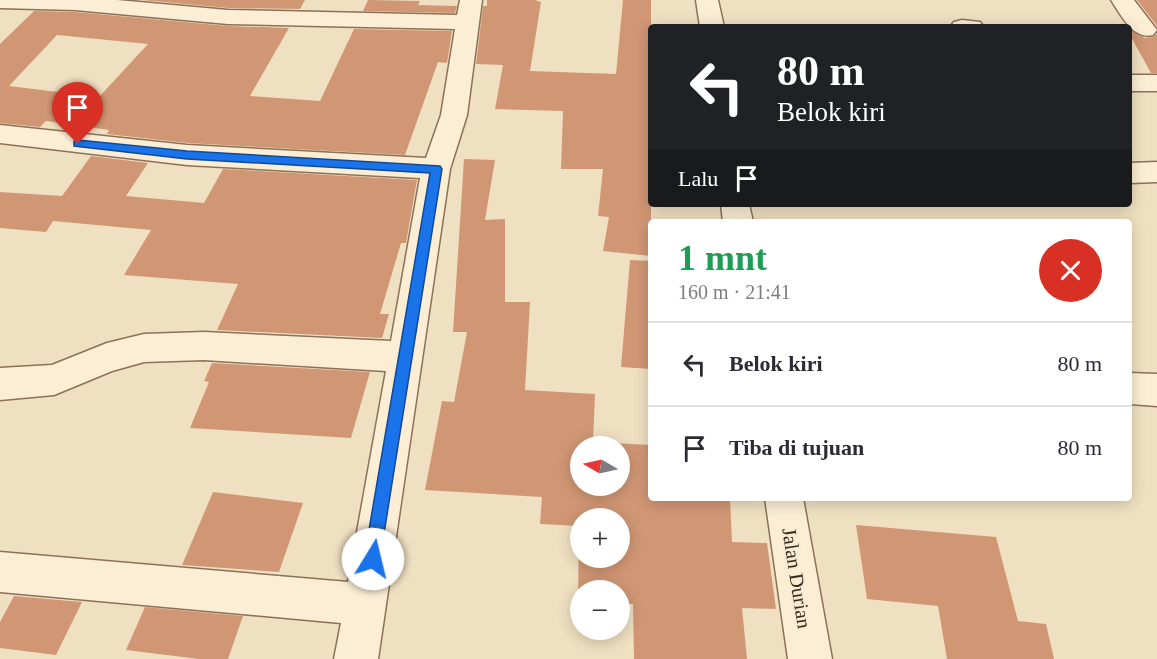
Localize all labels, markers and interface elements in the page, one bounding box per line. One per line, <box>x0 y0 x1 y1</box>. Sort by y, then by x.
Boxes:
icon: left <box>678 48 756 126</box>
text: 80 m <box>777 48 865 94</box>
pin <box>52 82 103 144</box>
icon: arrive <box>61 91 94 124</box>
text: Belok kiri <box>777 97 886 127</box>
icon: arrive <box>730 162 763 195</box>
text: Lalu <box>678 166 718 191</box>
text: 1 mnt <box>678 238 767 278</box>
button: close <box>1039 239 1102 302</box>
text: 160 m · 21:41 <box>678 281 791 303</box>
icon: left <box>678 348 711 381</box>
text: Belok kiri <box>729 351 823 376</box>
text: 80 m <box>1057 351 1102 376</box>
icon: arrive <box>678 432 711 465</box>
text: Tiba di tujuan <box>729 435 864 460</box>
text: 80 m <box>1057 435 1102 460</box>
north arrow <box>570 436 630 496</box>
map controls <box>570 436 630 640</box>
button: + <box>570 508 630 568</box>
street label: Jalan Durian <box>778 526 816 630</box>
position arrow <box>341 527 405 591</box>
button: − <box>570 580 630 640</box>

